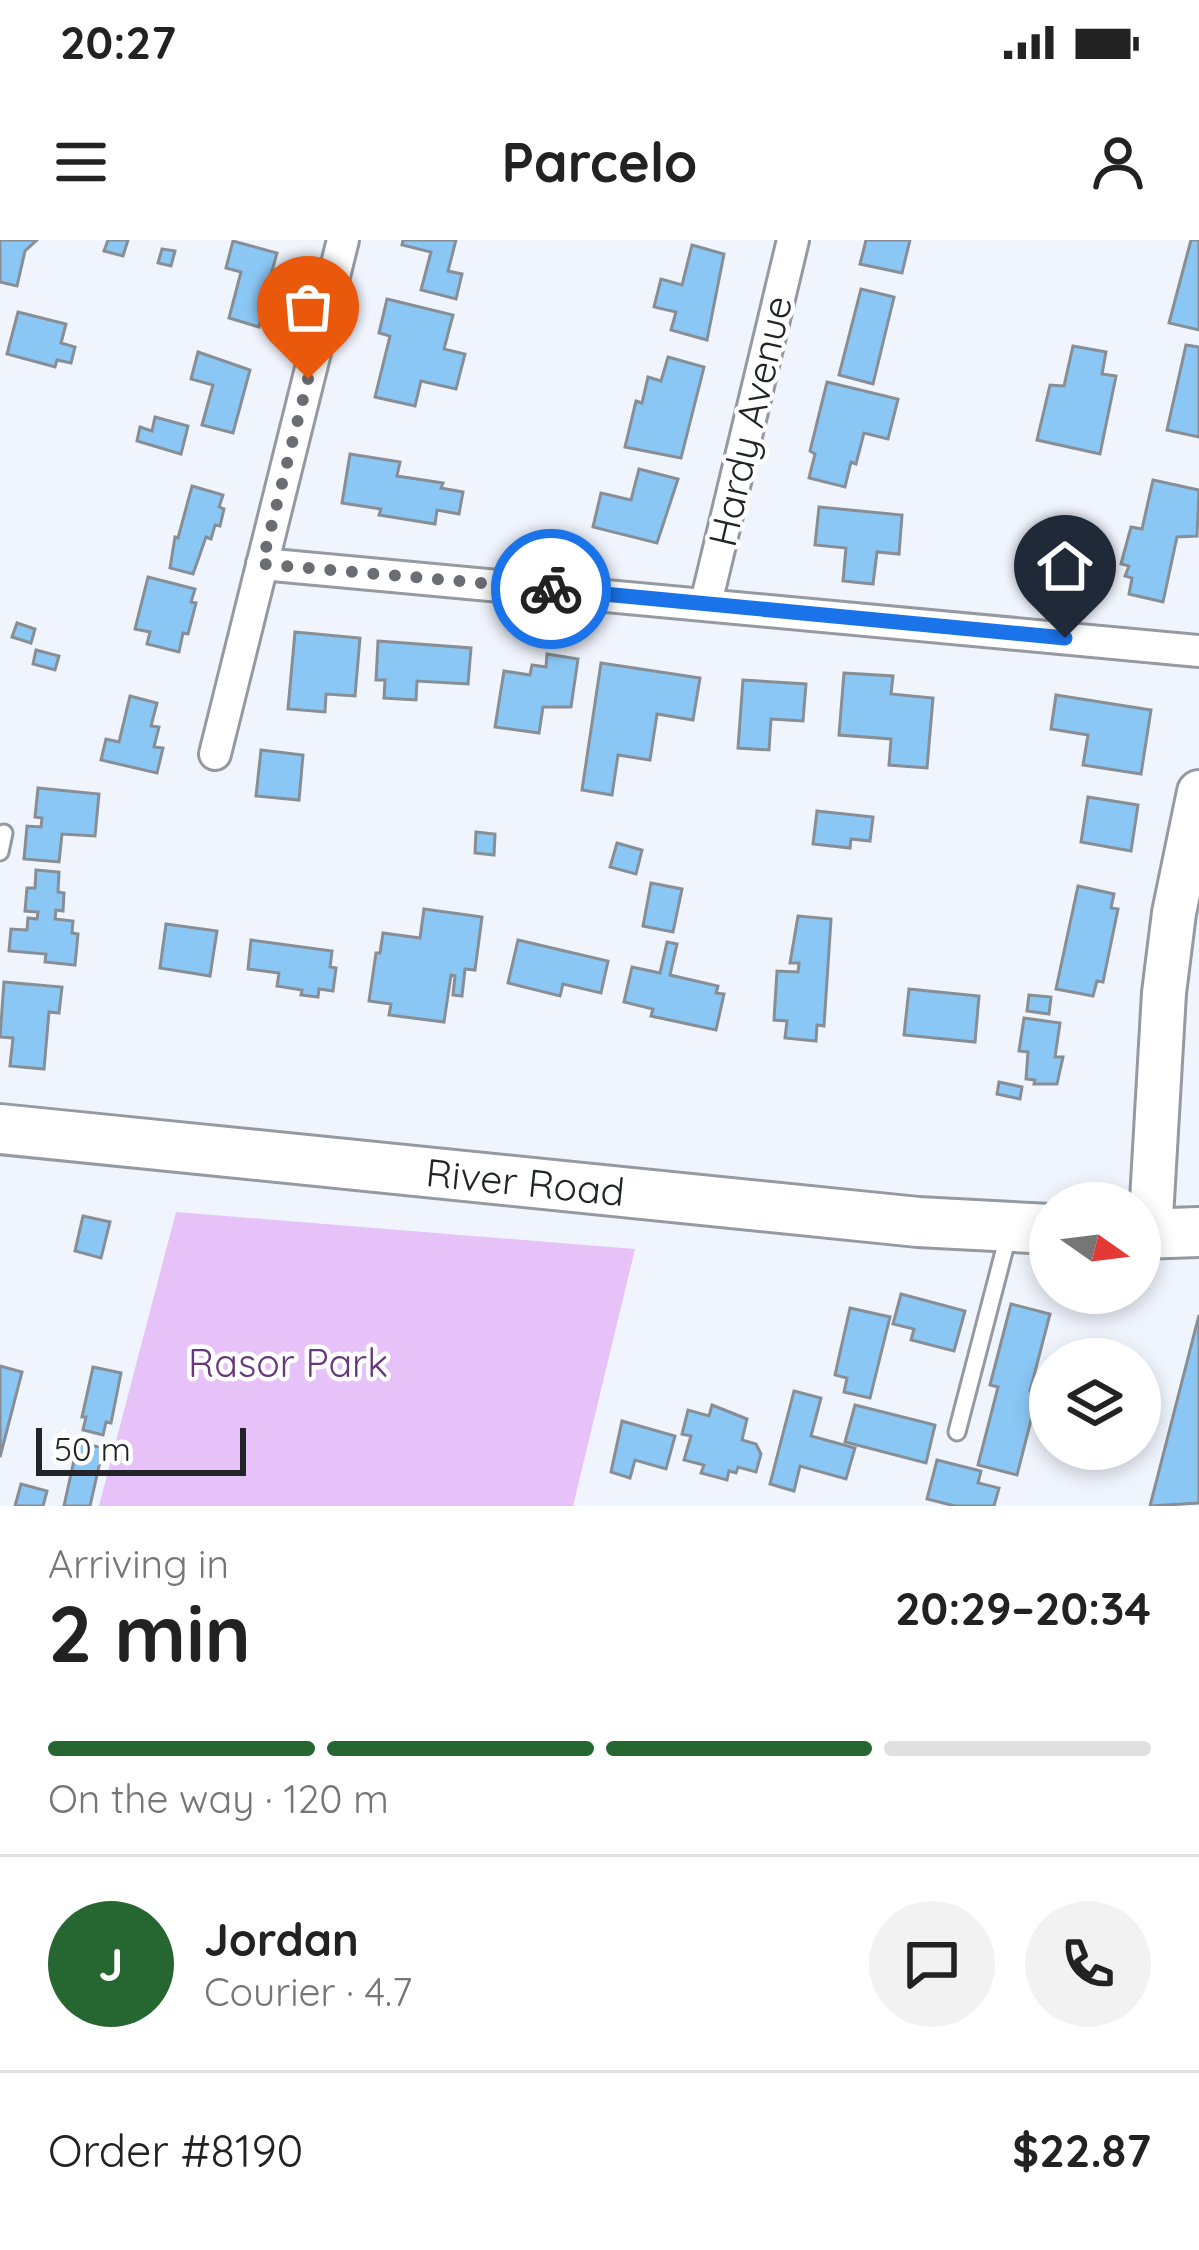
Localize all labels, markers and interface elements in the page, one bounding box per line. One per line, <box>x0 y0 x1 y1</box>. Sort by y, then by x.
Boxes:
text: 20:27 <box>60 14 176 70</box>
text: Parcelo <box>501 128 698 196</box>
icon: menu <box>48 129 114 195</box>
icon: person <box>1085 129 1151 195</box>
pin <box>257 256 359 379</box>
icon: bag <box>275 274 341 340</box>
street label: Hardy Avenue <box>697 291 802 551</box>
pin <box>1014 515 1116 638</box>
courier <box>491 529 611 649</box>
icon: home <box>1032 533 1098 599</box>
icon: bike <box>518 556 584 622</box>
street label: River Road <box>424 1147 627 1216</box>
north arrow <box>1029 1182 1161 1314</box>
map controls <box>1029 1182 1161 1470</box>
park label: Rasor Park <box>188 1338 388 1387</box>
button: layers <box>1029 1338 1161 1470</box>
scale bar <box>36 1422 246 1475</box>
text: 50 m <box>54 1428 131 1469</box>
text: Arriving in <box>48 1539 229 1588</box>
text: 20:29–20:34 <box>895 1580 1151 1636</box>
text: 2 min <box>48 1584 251 1682</box>
text: On the way · 120 m <box>48 1774 389 1823</box>
button: chat <box>869 1901 995 2027</box>
button: phone <box>1025 1901 1151 2027</box>
text: Jordan <box>204 1911 359 1967</box>
text: J <box>99 1936 123 1992</box>
text: Courier · 4.7 <box>204 1967 412 2016</box>
text: Order #8190 <box>48 2122 303 2178</box>
text: $22.87 <box>1012 2122 1151 2178</box>

